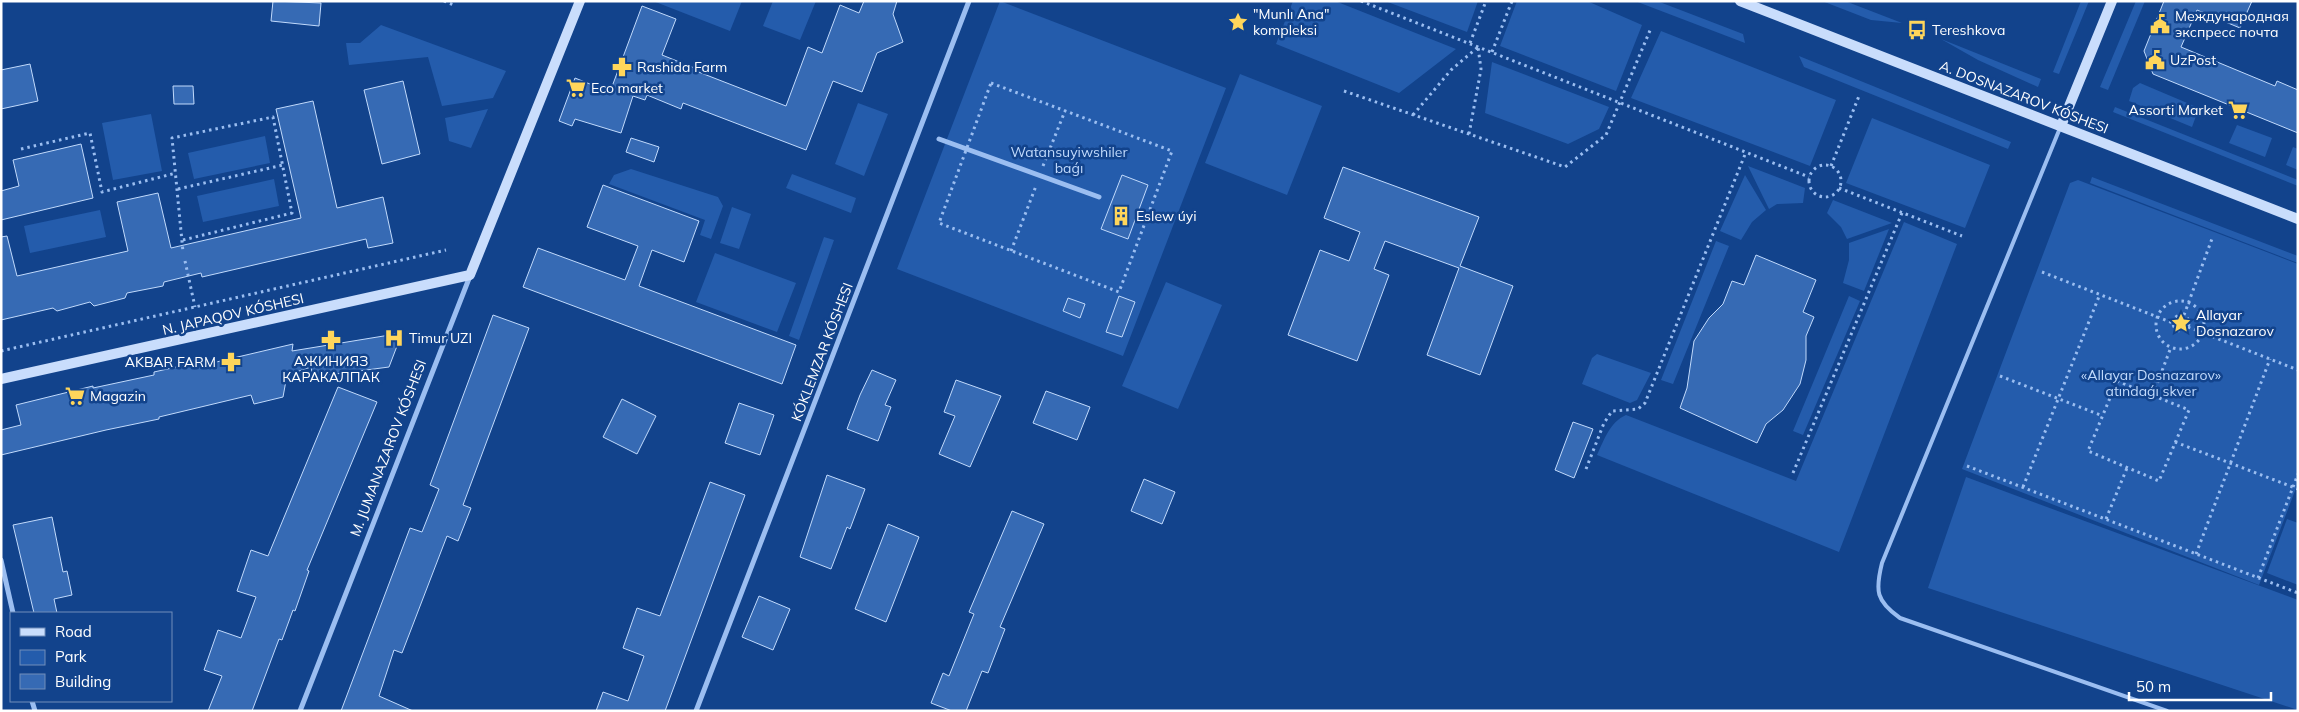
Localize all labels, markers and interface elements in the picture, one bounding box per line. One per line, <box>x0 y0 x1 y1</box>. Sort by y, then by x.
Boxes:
place label: "Munlı Ana" kompleksi <box>1253 5 1329 39</box>
place label: Международная экспресс почта <box>2175 7 2289 41</box>
place icon: "Munlı Ana" kompleksi <box>1227 11 1249 33</box>
public building icon: Международная экспресс почта <box>2149 13 2171 35</box>
bus stop icon: Tereshkova <box>1906 19 1928 41</box>
place label: Tereshkova <box>1932 21 2005 39</box>
public building icon: UzPost <box>2144 49 2166 71</box>
place label: UzPost <box>2170 51 2216 69</box>
pharmacy icon: Rashida Farm <box>611 56 633 78</box>
street label: A. DOSNAZAROV KÓSHESI <box>1937 56 2111 138</box>
place label: Rashida Farm <box>637 58 727 76</box>
supermarket icon: Eco market <box>565 77 587 99</box>
place label: Eco market <box>591 79 663 97</box>
supermarket icon: Assorti Market <box>2227 99 2249 121</box>
place label: Assorti Market <box>2129 101 2223 119</box>
park label: Watansuyiwshiler baǵı <box>1011 143 1128 177</box>
building icon: Eslew úyi <box>1110 205 1132 227</box>
place label: Eslew úyi <box>1136 207 1197 225</box>
street label: KÓKLEMZAR KÓSHESI <box>787 280 857 424</box>
street label: N. JAPAQOV KÓSHESI <box>161 289 305 339</box>
place label: Allayar Dosnazarov <box>2196 306 2274 340</box>
place icon: Allayar Dosnazarov <box>2170 312 2192 334</box>
hospital icon: Timur UZI <box>383 327 405 349</box>
pharmacy icon: АЖИНИЯЗ КАРАКАЛПАК <box>320 329 342 351</box>
place label: Timur UZI <box>409 329 472 347</box>
pharmacy icon: AKBAR FARM <box>220 351 242 373</box>
place label: АЖИНИЯЗ КАРАКАЛПАК <box>282 352 381 386</box>
place label: AKBAR FARM <box>125 353 216 371</box>
street label: M. JUMANAZAROV KÓSHESI <box>346 357 430 539</box>
park label: «Allayar Dosnazarov» atındaǵı skver <box>2081 366 2221 400</box>
supermarket icon: Magazin <box>64 385 86 407</box>
place label: Magazin <box>90 387 146 405</box>
legend <box>10 612 172 702</box>
text: Road <box>55 622 92 641</box>
text: Park <box>55 647 87 666</box>
scale bar <box>2129 670 2272 702</box>
text: Building <box>55 672 111 691</box>
text: 50 m <box>2136 677 2171 696</box>

